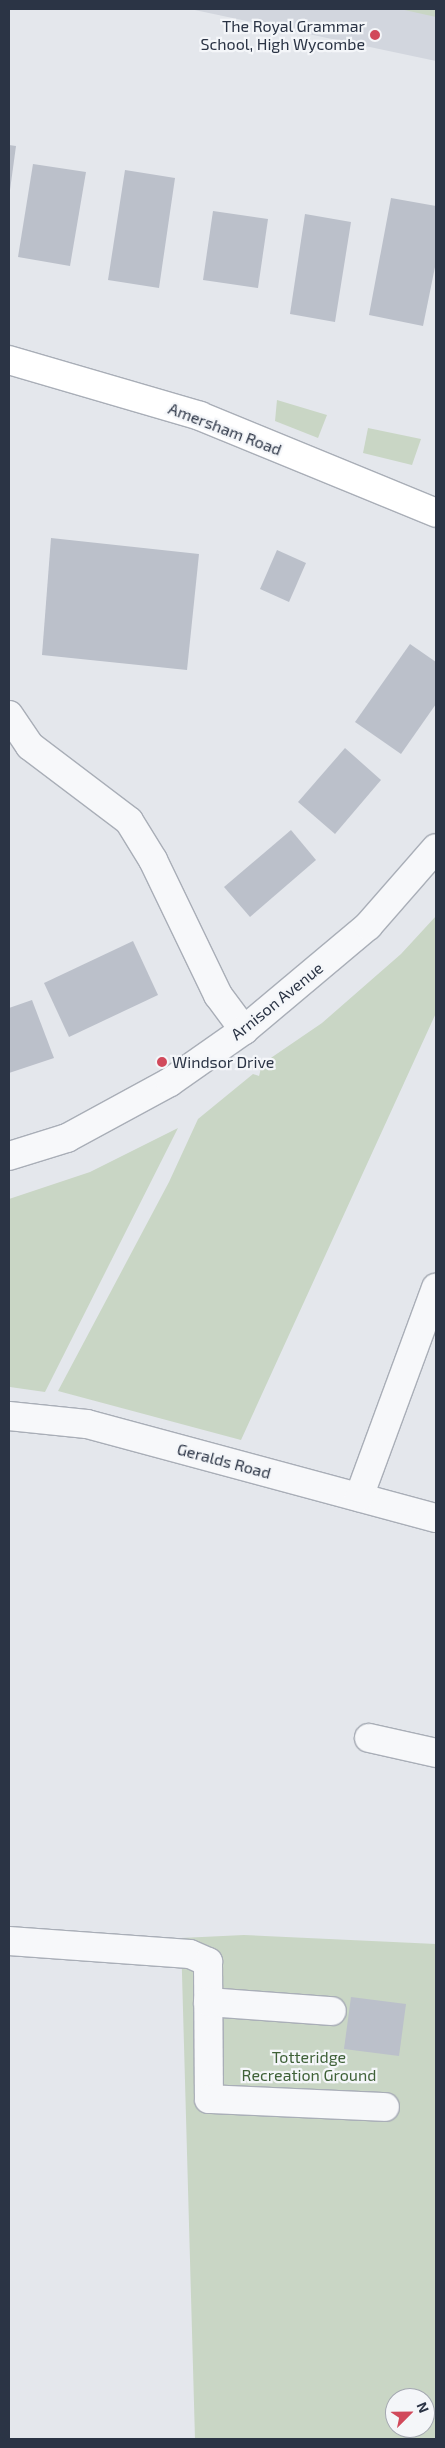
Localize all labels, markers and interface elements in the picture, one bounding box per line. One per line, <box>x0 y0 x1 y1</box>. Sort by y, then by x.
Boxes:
place label: The Royal Grammar School, High Wycombe <box>200 16 365 54</box>
marker: The Royal Grammar School, High Wycombe <box>369 29 381 41</box>
street label: Amersham Road <box>166 399 284 459</box>
street label: Arnison Avenue <box>227 958 327 1044</box>
place label: Windsor Drive <box>172 1052 275 1072</box>
marker: Windsor Drive <box>156 1056 168 1068</box>
street label: Geralds Road <box>175 1439 273 1483</box>
park label: Totteridge Recreation Ground <box>242 2047 376 2085</box>
north arrow <box>385 2388 435 2438</box>
text: N <box>414 2399 433 2415</box>

